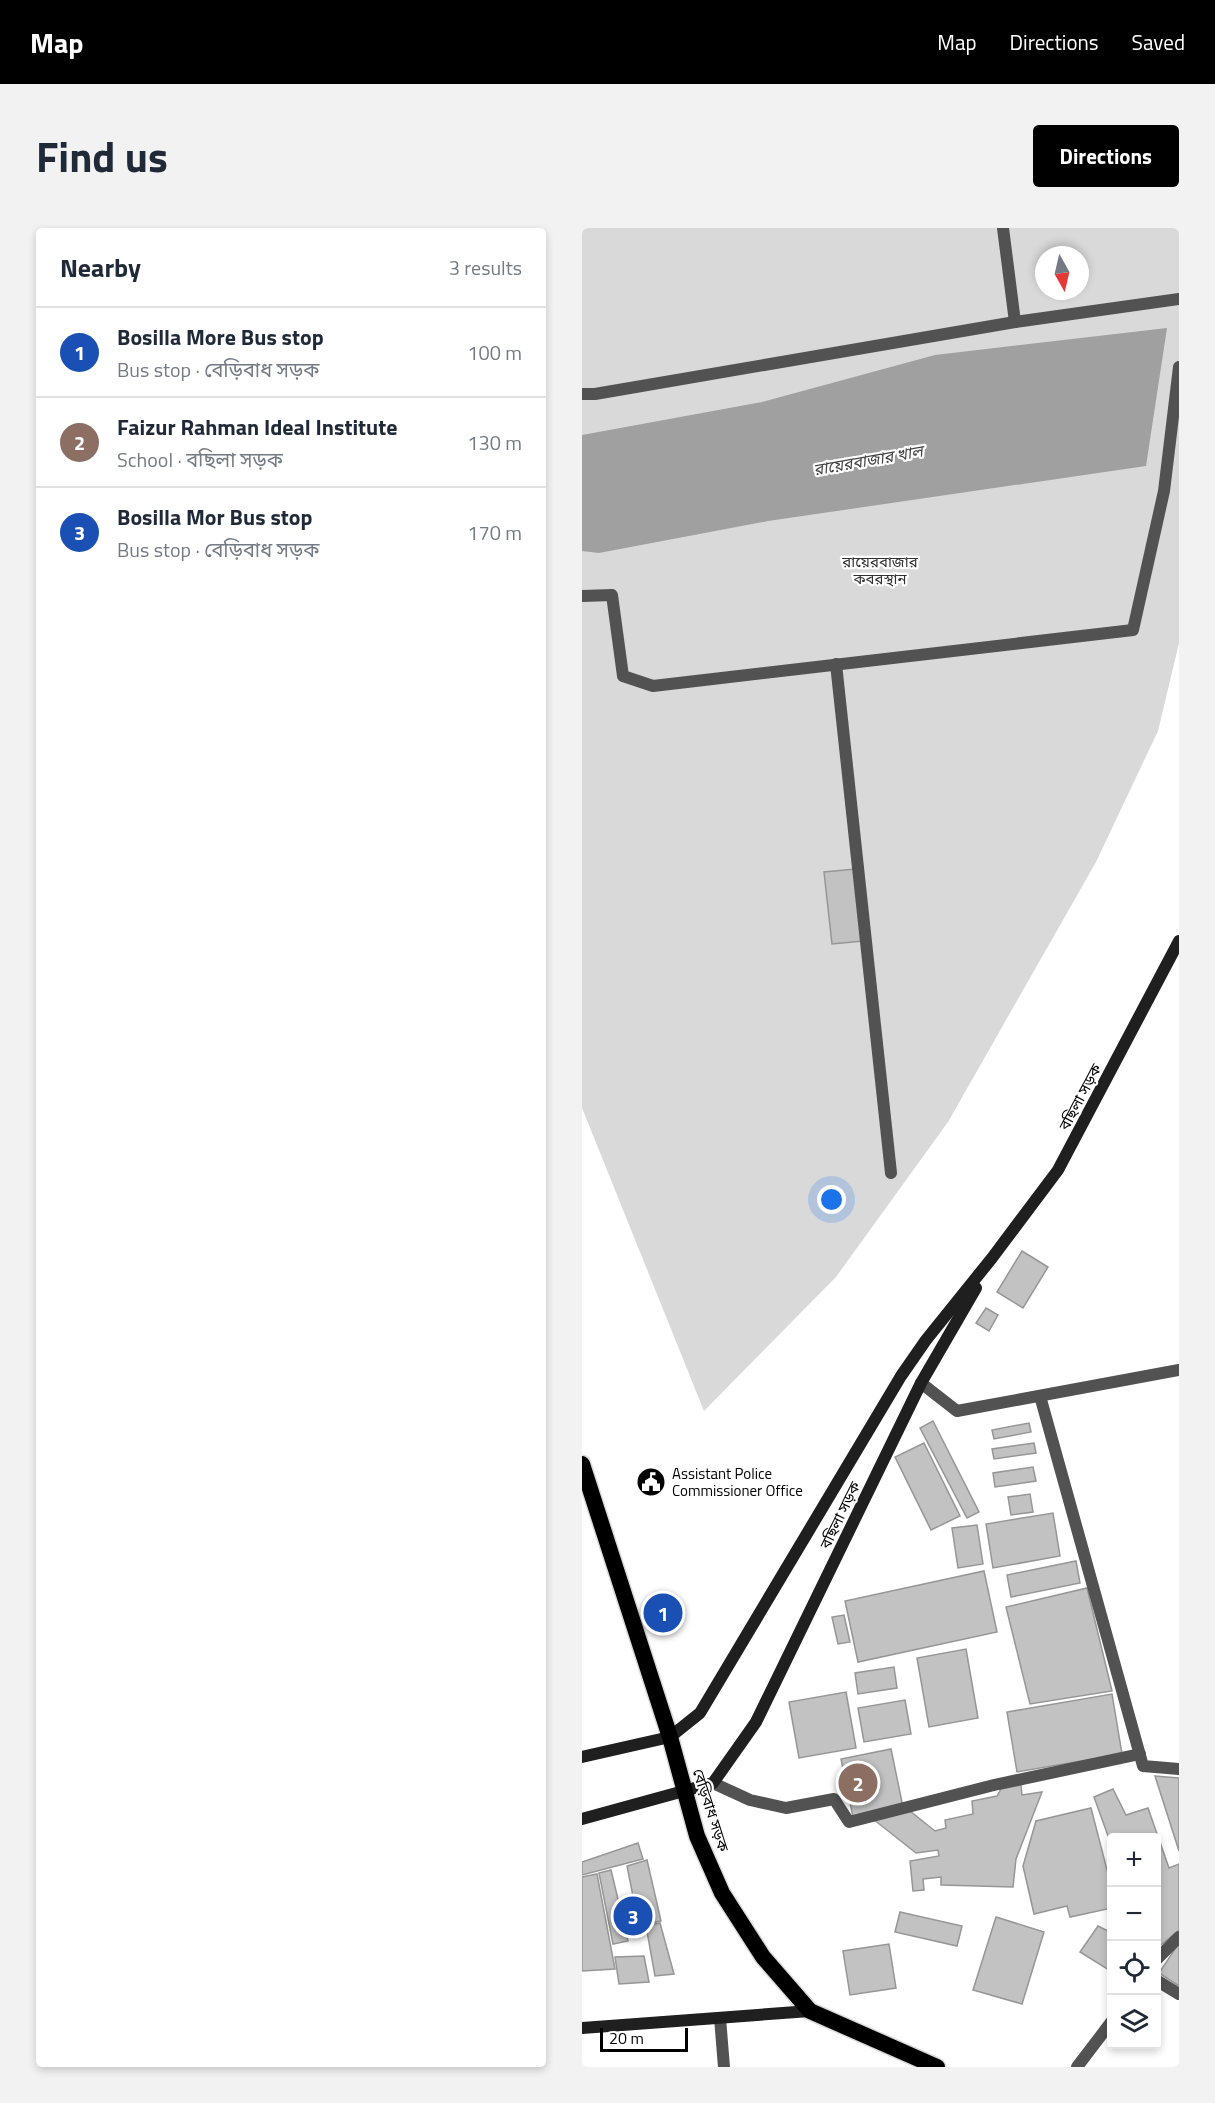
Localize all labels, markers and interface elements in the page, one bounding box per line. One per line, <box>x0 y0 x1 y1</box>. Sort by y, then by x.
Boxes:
text: Map <box>30 21 84 64</box>
text: Map <box>937 26 977 58</box>
text: Directions <box>1010 26 1099 58</box>
text: Saved <box>1132 26 1185 58</box>
text: Find us <box>36 124 168 188</box>
button: Directions <box>1033 125 1179 187</box>
north arrow <box>1035 246 1089 300</box>
text: Nearby <box>60 248 141 287</box>
text: 3 results <box>449 252 522 283</box>
text: Bosilla More Bus stop <box>117 320 324 354</box>
text: 1 <box>74 337 85 368</box>
text: 100 m <box>467 337 522 368</box>
text: Bus stop · বেড়িবাধ সড়ক <box>117 354 319 385</box>
text: Faizur Rahman Ideal Institute <box>117 410 397 444</box>
text: 2 <box>74 427 85 458</box>
text: 130 m <box>467 427 522 458</box>
water label: রায়েরবাজার খাল <box>811 438 928 481</box>
text: School · বছিলা সড়ক <box>117 444 283 475</box>
text: Bosilla Mor Bus stop <box>117 500 312 534</box>
text: 3 <box>74 517 85 548</box>
text: 170 m <box>467 517 522 548</box>
text: Bus stop · বেড়িবাধ সড়ক <box>117 534 319 565</box>
park label: রায়েরবাজার কবরস্থান <box>841 550 919 590</box>
street label: বছিলা সড়ক <box>1052 1059 1108 1135</box>
your location <box>817 1185 846 1214</box>
place label: Assistant Police Commissioner Office <box>672 1462 803 1502</box>
public building icon: Assistant Police Commissioner Office <box>635 1466 667 1498</box>
street label: বছিলা সড়ক <box>813 1477 867 1554</box>
pin: 1 <box>644 1590 682 1636</box>
pin: 2 <box>838 1760 878 1806</box>
street label: বেড়িবাধ সড়ক <box>687 1765 736 1855</box>
map controls <box>1107 1833 1161 2049</box>
button: + <box>1107 1833 1161 1887</box>
button: − <box>1107 1887 1161 1941</box>
pin: 3 <box>614 1894 652 1938</box>
button: locate <box>1107 1941 1161 1995</box>
button: layers <box>1107 1995 1161 2049</box>
scale bar <box>600 2025 688 2052</box>
text: 20 m <box>609 2026 644 2050</box>

